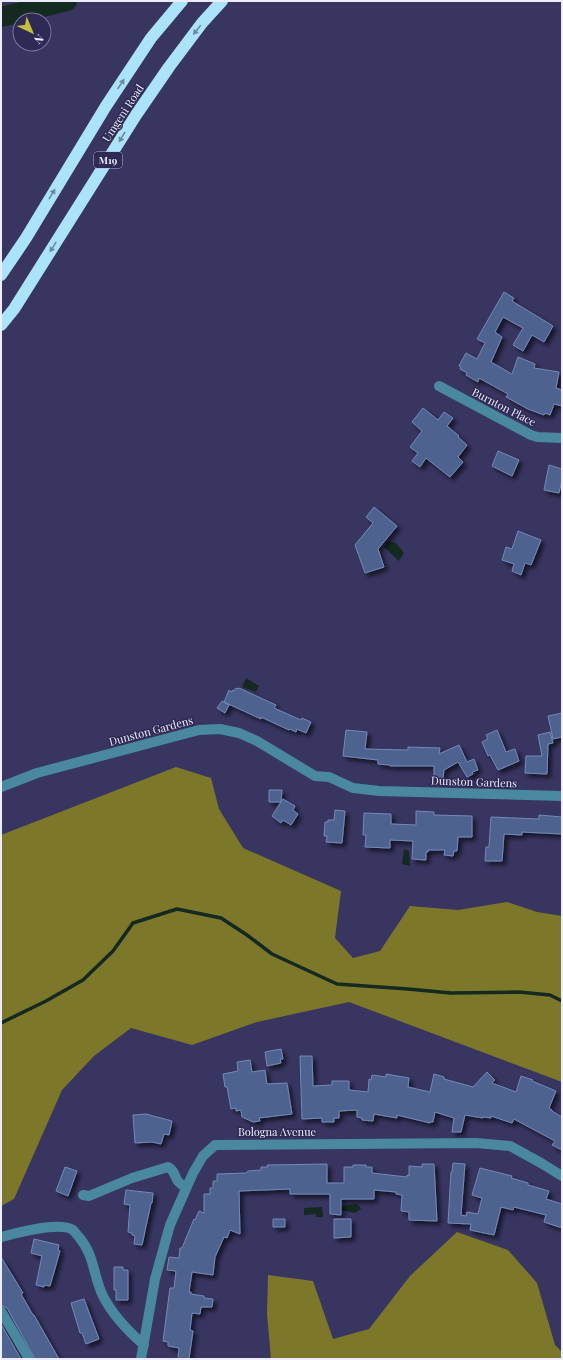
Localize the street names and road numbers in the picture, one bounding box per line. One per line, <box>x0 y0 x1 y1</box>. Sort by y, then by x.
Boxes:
street label: Umgeni Road <box>98 81 147 144</box>
road number: M19 <box>94 152 122 168</box>
street label: Burnton Place <box>470 384 539 429</box>
street label: Dunston Gardens <box>107 712 195 749</box>
street label: Dunston Gardens <box>431 772 517 791</box>
street label: Bologna Avenue <box>238 1124 317 1139</box>

